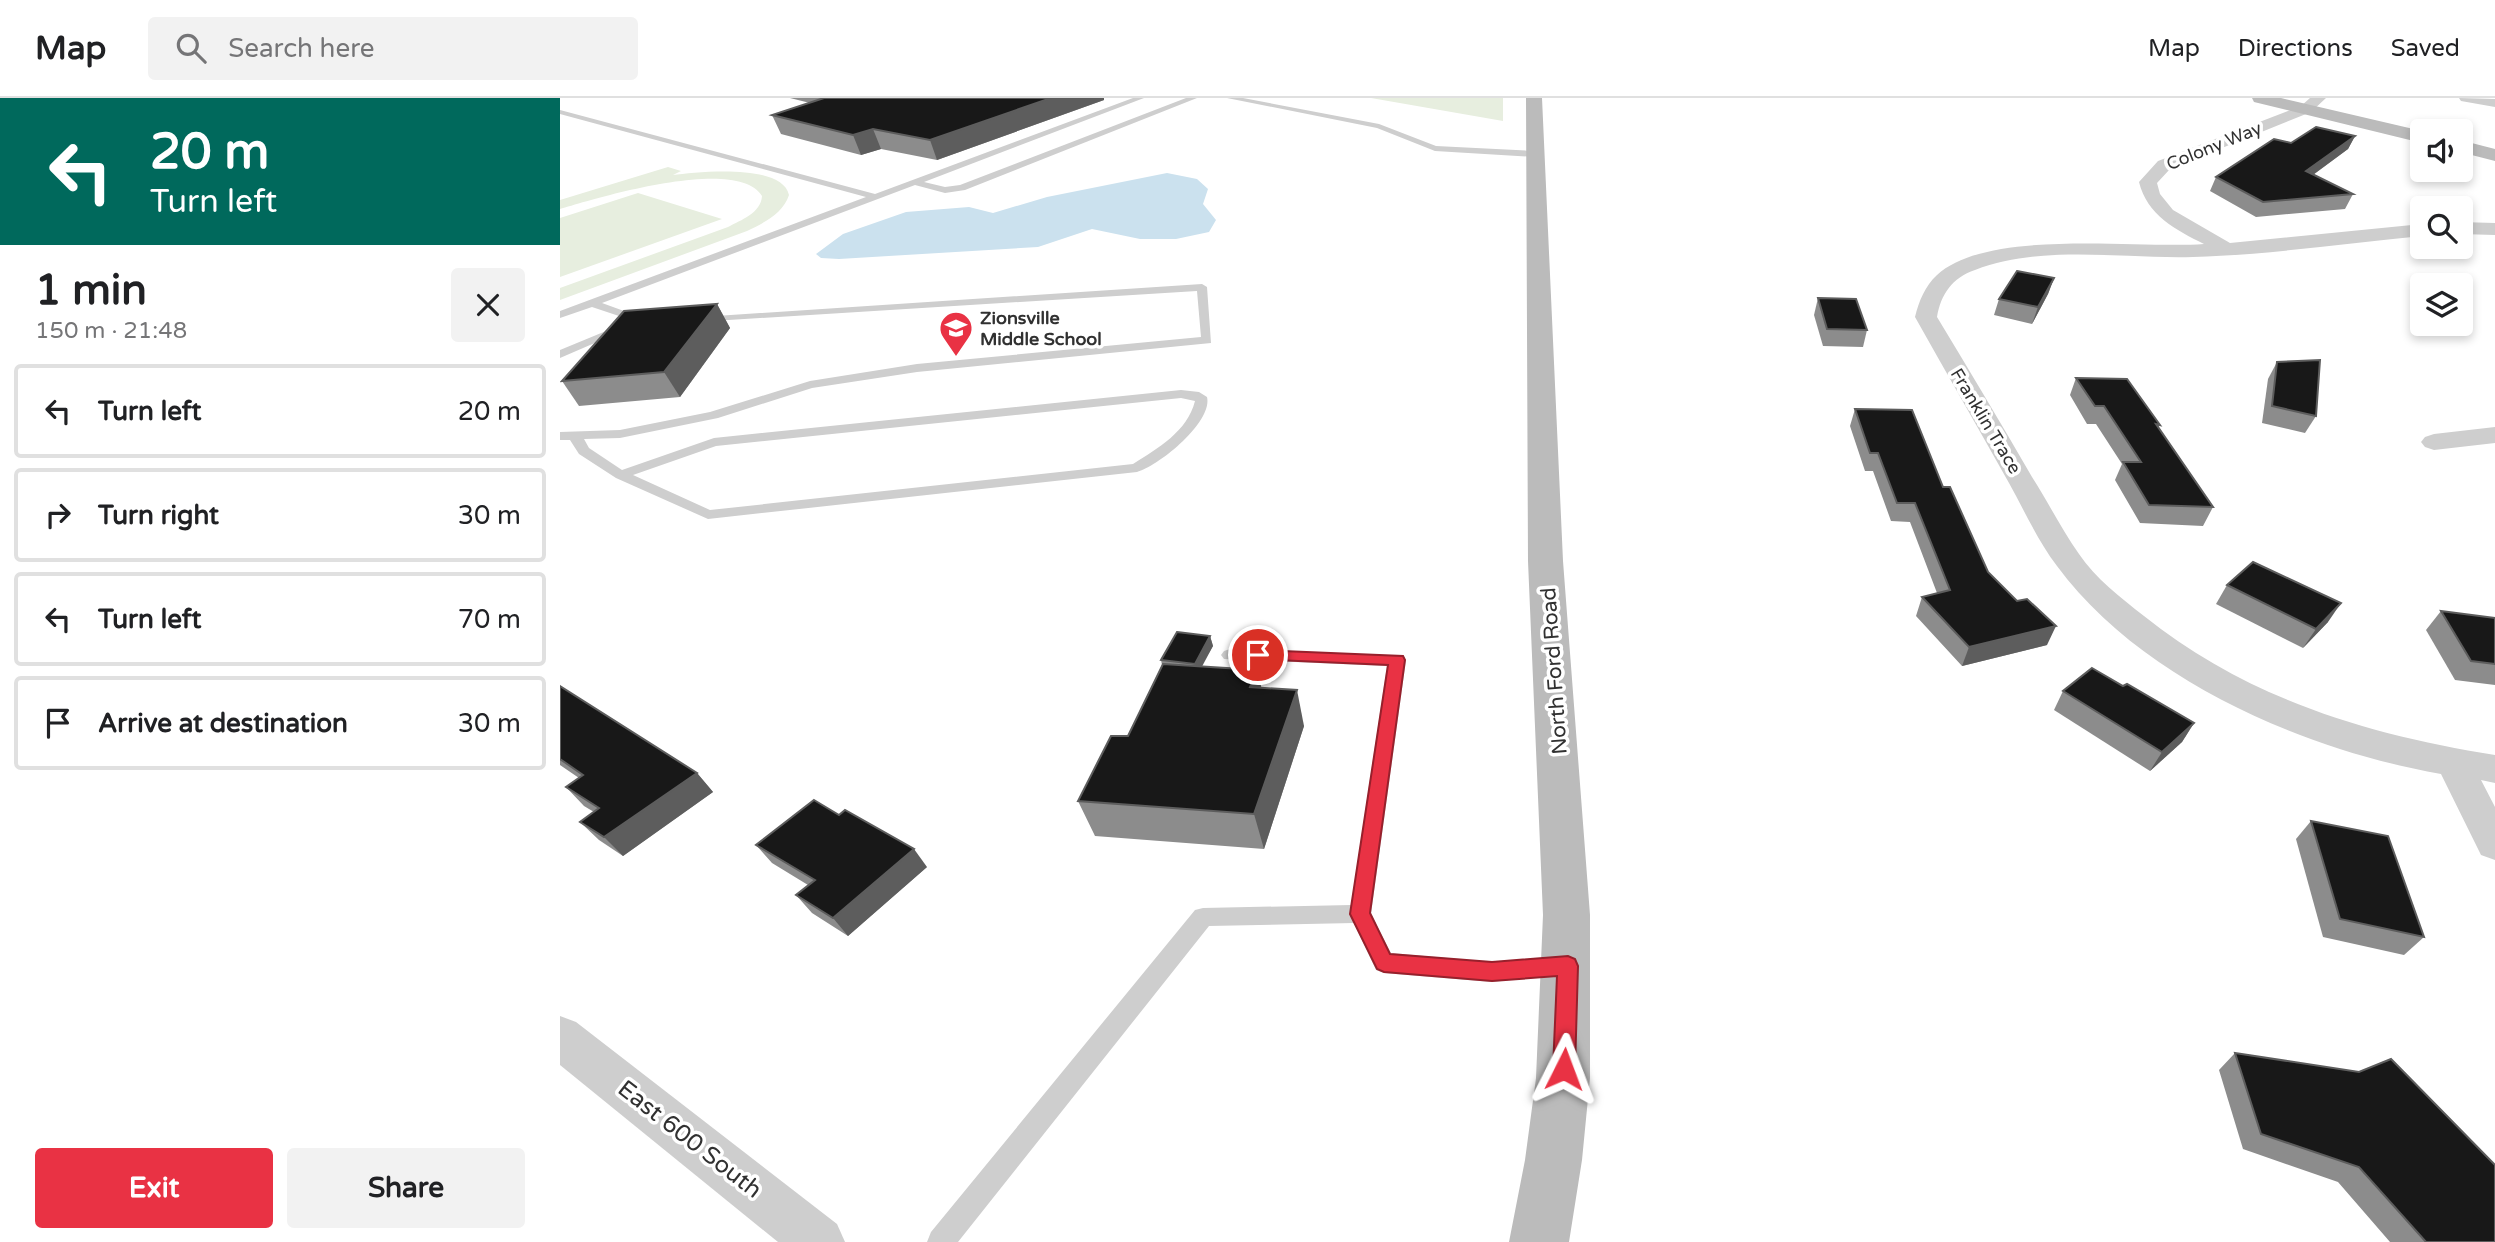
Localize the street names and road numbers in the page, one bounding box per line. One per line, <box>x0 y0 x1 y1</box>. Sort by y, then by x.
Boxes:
street label: Colony Way <box>2163 117 2265 175</box>
street label: Franklin Trace <box>1946 364 2026 478</box>
street label: North Ford Road <box>1536 587 1573 755</box>
street label: East 600 South <box>612 1074 767 1205</box>

